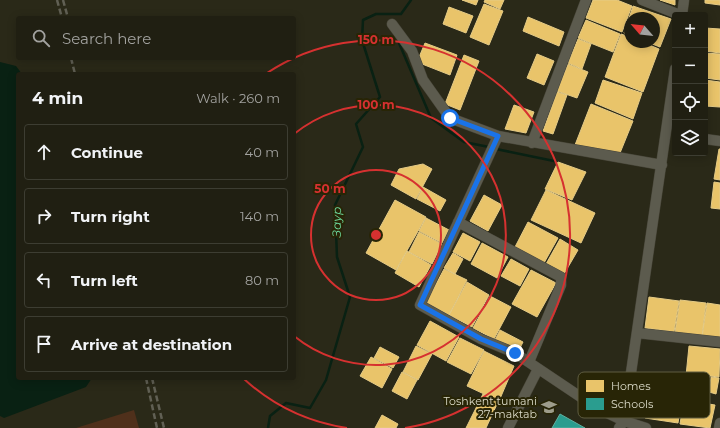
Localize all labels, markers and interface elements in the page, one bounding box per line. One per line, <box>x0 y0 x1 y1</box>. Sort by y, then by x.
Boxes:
north arrow <box>624 12 660 48</box>
map controls <box>672 12 708 156</box>
button: + <box>672 12 708 48</box>
search box <box>16 16 296 60</box>
icon: search <box>30 27 52 49</box>
text: Search here <box>62 29 151 48</box>
text: 150 m <box>358 32 394 47</box>
button: − <box>672 48 708 84</box>
button: locate <box>672 84 708 120</box>
text: 4 min <box>32 88 83 108</box>
text: Walk · 260 m <box>196 90 280 106</box>
text: 100 m <box>358 97 394 112</box>
route start <box>441 109 459 127</box>
button: layers <box>672 120 708 156</box>
icon: ahead <box>33 141 55 163</box>
text: Continue <box>71 143 143 162</box>
text: 40 m <box>245 144 279 160</box>
text: 50 m <box>314 181 346 196</box>
icon: right <box>33 205 55 227</box>
text: Turn right <box>71 207 150 226</box>
water label: Заур <box>329 207 344 238</box>
text: 140 m <box>240 208 279 224</box>
centre of rings <box>369 228 383 242</box>
icon: left <box>33 269 55 291</box>
text: Turn left <box>71 271 138 290</box>
text: 80 m <box>245 272 279 288</box>
icon: arrive <box>33 333 55 355</box>
text: Arrive at destination <box>71 335 232 354</box>
route end <box>506 344 524 362</box>
legend <box>578 372 710 418</box>
text: Homes <box>611 379 651 393</box>
place label: Toshkent tumani 27-maktab <box>443 394 537 421</box>
text: Schools <box>611 397 654 411</box>
school or university icon: Toshkent tumani 27-maktab <box>540 398 558 416</box>

